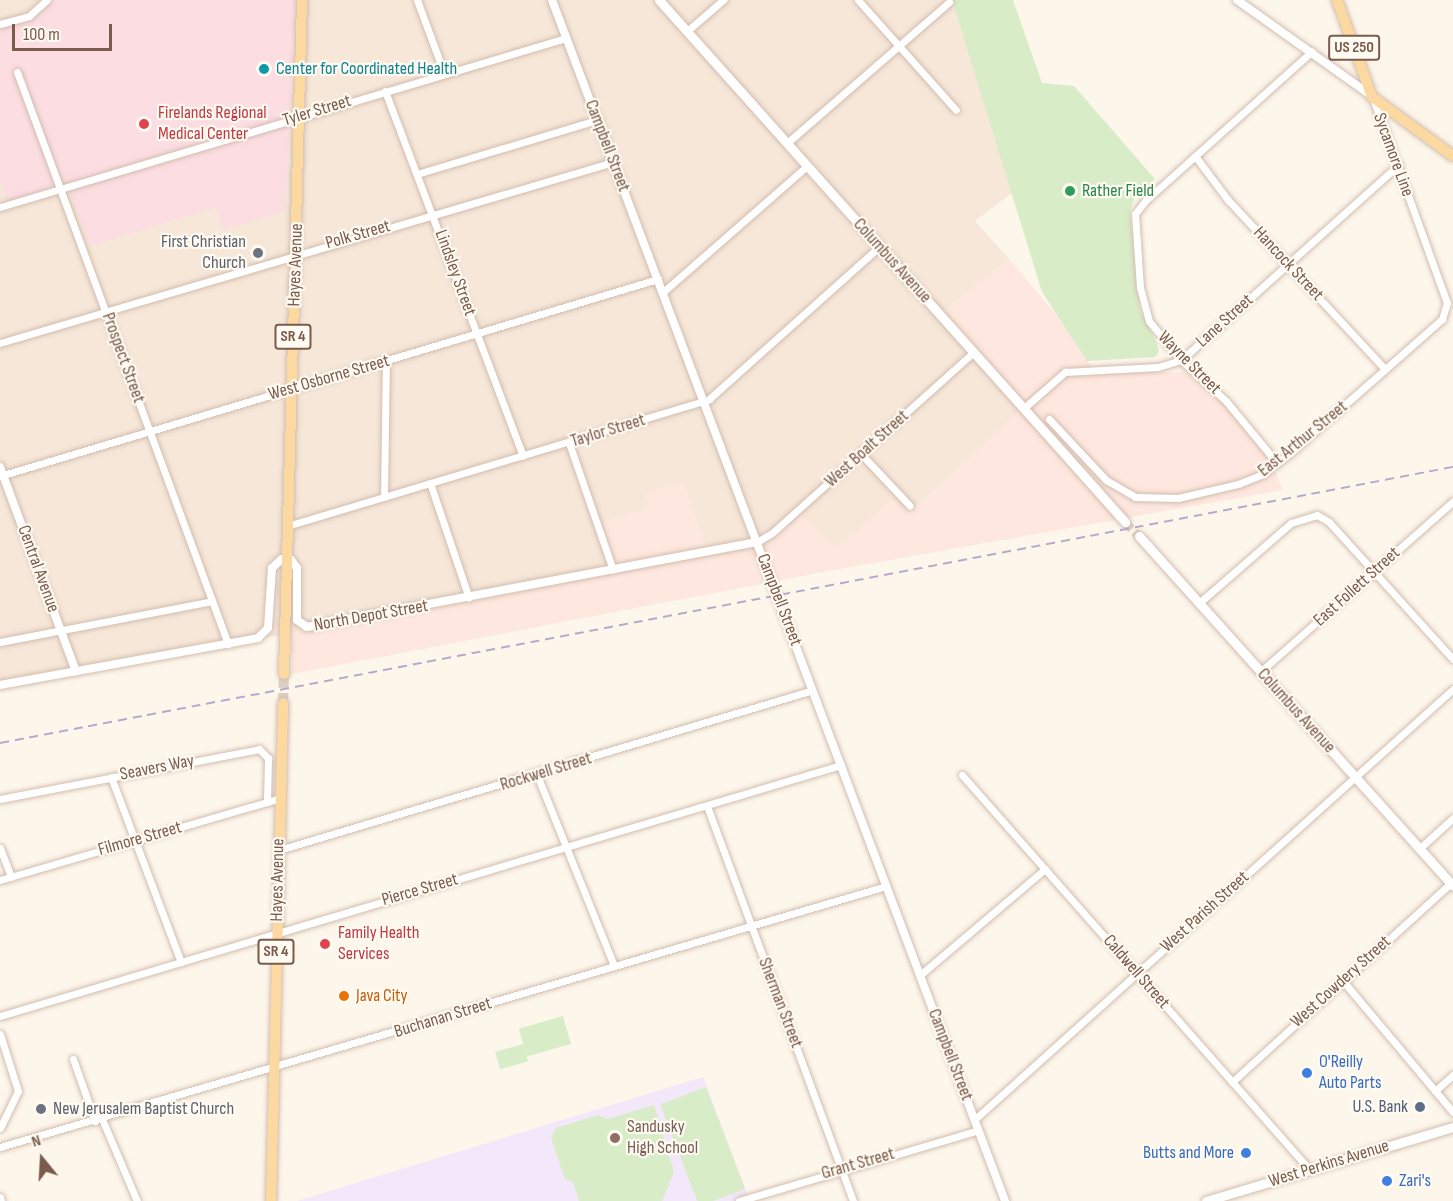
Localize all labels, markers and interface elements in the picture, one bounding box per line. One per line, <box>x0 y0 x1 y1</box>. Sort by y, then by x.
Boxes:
scale bar <box>15 12 116 50</box>
text: 100 m <box>23 24 60 45</box>
road number: US 250 <box>1327 35 1381 61</box>
place label: Center for Coordinated Health <box>276 58 457 80</box>
marker: Center for Coordinated Health <box>257 62 271 76</box>
street label: Tyler Street <box>280 90 354 132</box>
street label: Campbell Street <box>580 97 634 195</box>
place label: Firelands Regional Medical Center <box>158 103 267 146</box>
street label: Sycamore Line <box>1368 110 1418 200</box>
marker: Firelands Regional Medical Center <box>135 115 153 133</box>
place label: Rather Field <box>1082 180 1154 202</box>
marker: Rather Field <box>1063 184 1077 198</box>
street label: Columbus Avenue <box>848 214 936 308</box>
street label: Polk Street <box>323 216 393 254</box>
street label: Hayes Avenue <box>284 223 308 307</box>
street label: Hancock Street <box>1248 223 1328 305</box>
street label: Lindsley Street <box>429 227 481 319</box>
place label: First Christian Church <box>161 232 246 274</box>
marker: First Christian Church <box>251 246 265 260</box>
street label: Lane Street <box>1192 290 1258 352</box>
street label: Prospect Street <box>97 310 149 406</box>
road number: SR 4 <box>274 324 312 350</box>
street label: Wayne Street <box>1153 327 1225 399</box>
street label: West Osborne Street <box>266 350 392 406</box>
street label: East Arthur Street <box>1254 396 1352 482</box>
street label: West Boalt Street <box>821 406 913 492</box>
street label: Taylor Street <box>568 409 648 453</box>
street label: Central Avenue <box>12 522 64 616</box>
street label: East Follett Street <box>1309 543 1405 631</box>
street label: Campbell Street <box>752 551 806 649</box>
street label: North Depot Street <box>312 595 430 637</box>
street label: Columbus Avenue <box>1252 664 1340 758</box>
street label: Rockwell Street <box>498 748 594 796</box>
street label: Seavers Way <box>118 750 196 786</box>
street label: Filmore Street <box>96 817 184 861</box>
street label: Hayes Avenue <box>266 838 290 922</box>
street label: West Parish Street <box>1156 867 1254 957</box>
street label: Pierce Street <box>379 869 461 911</box>
place label: Family Health Services <box>338 923 419 966</box>
street label: Caldwell Street <box>1098 931 1174 1013</box>
street label: West Cowdery Street <box>1286 931 1396 1033</box>
marker: Family Health Services <box>316 935 334 953</box>
road number: SR 4 <box>256 939 296 965</box>
street label: Sherman Street <box>753 955 807 1051</box>
place label: Java City <box>356 985 408 1007</box>
marker: Java City <box>337 989 351 1003</box>
street label: Buchanan Street <box>392 993 494 1043</box>
street label: Campbell Street <box>923 1006 977 1104</box>
place label: O'Reilly Auto Parts <box>1319 1052 1381 1094</box>
marker: O'Reilly Auto Parts <box>1300 1066 1314 1080</box>
place label: U.S. Bank <box>1353 1096 1408 1118</box>
place label: New Jerusalem Baptist Church <box>53 1098 234 1120</box>
marker: U.S. Bank <box>1413 1100 1427 1114</box>
marker: New Jerusalem Baptist Church <box>34 1102 48 1116</box>
place label: Sandusky High School <box>627 1117 698 1160</box>
north arrow <box>12 1129 72 1189</box>
text: N <box>29 1131 43 1152</box>
marker: Sandusky High School <box>608 1131 622 1145</box>
street label: West Perkins Avenue <box>1266 1135 1392 1193</box>
place label: Butts and More <box>1143 1142 1234 1164</box>
street label: Grant Street <box>819 1143 897 1185</box>
marker: Butts and More <box>1239 1146 1253 1160</box>
place label: Zari's <box>1399 1170 1431 1192</box>
marker: Zari's <box>1380 1174 1394 1188</box>

